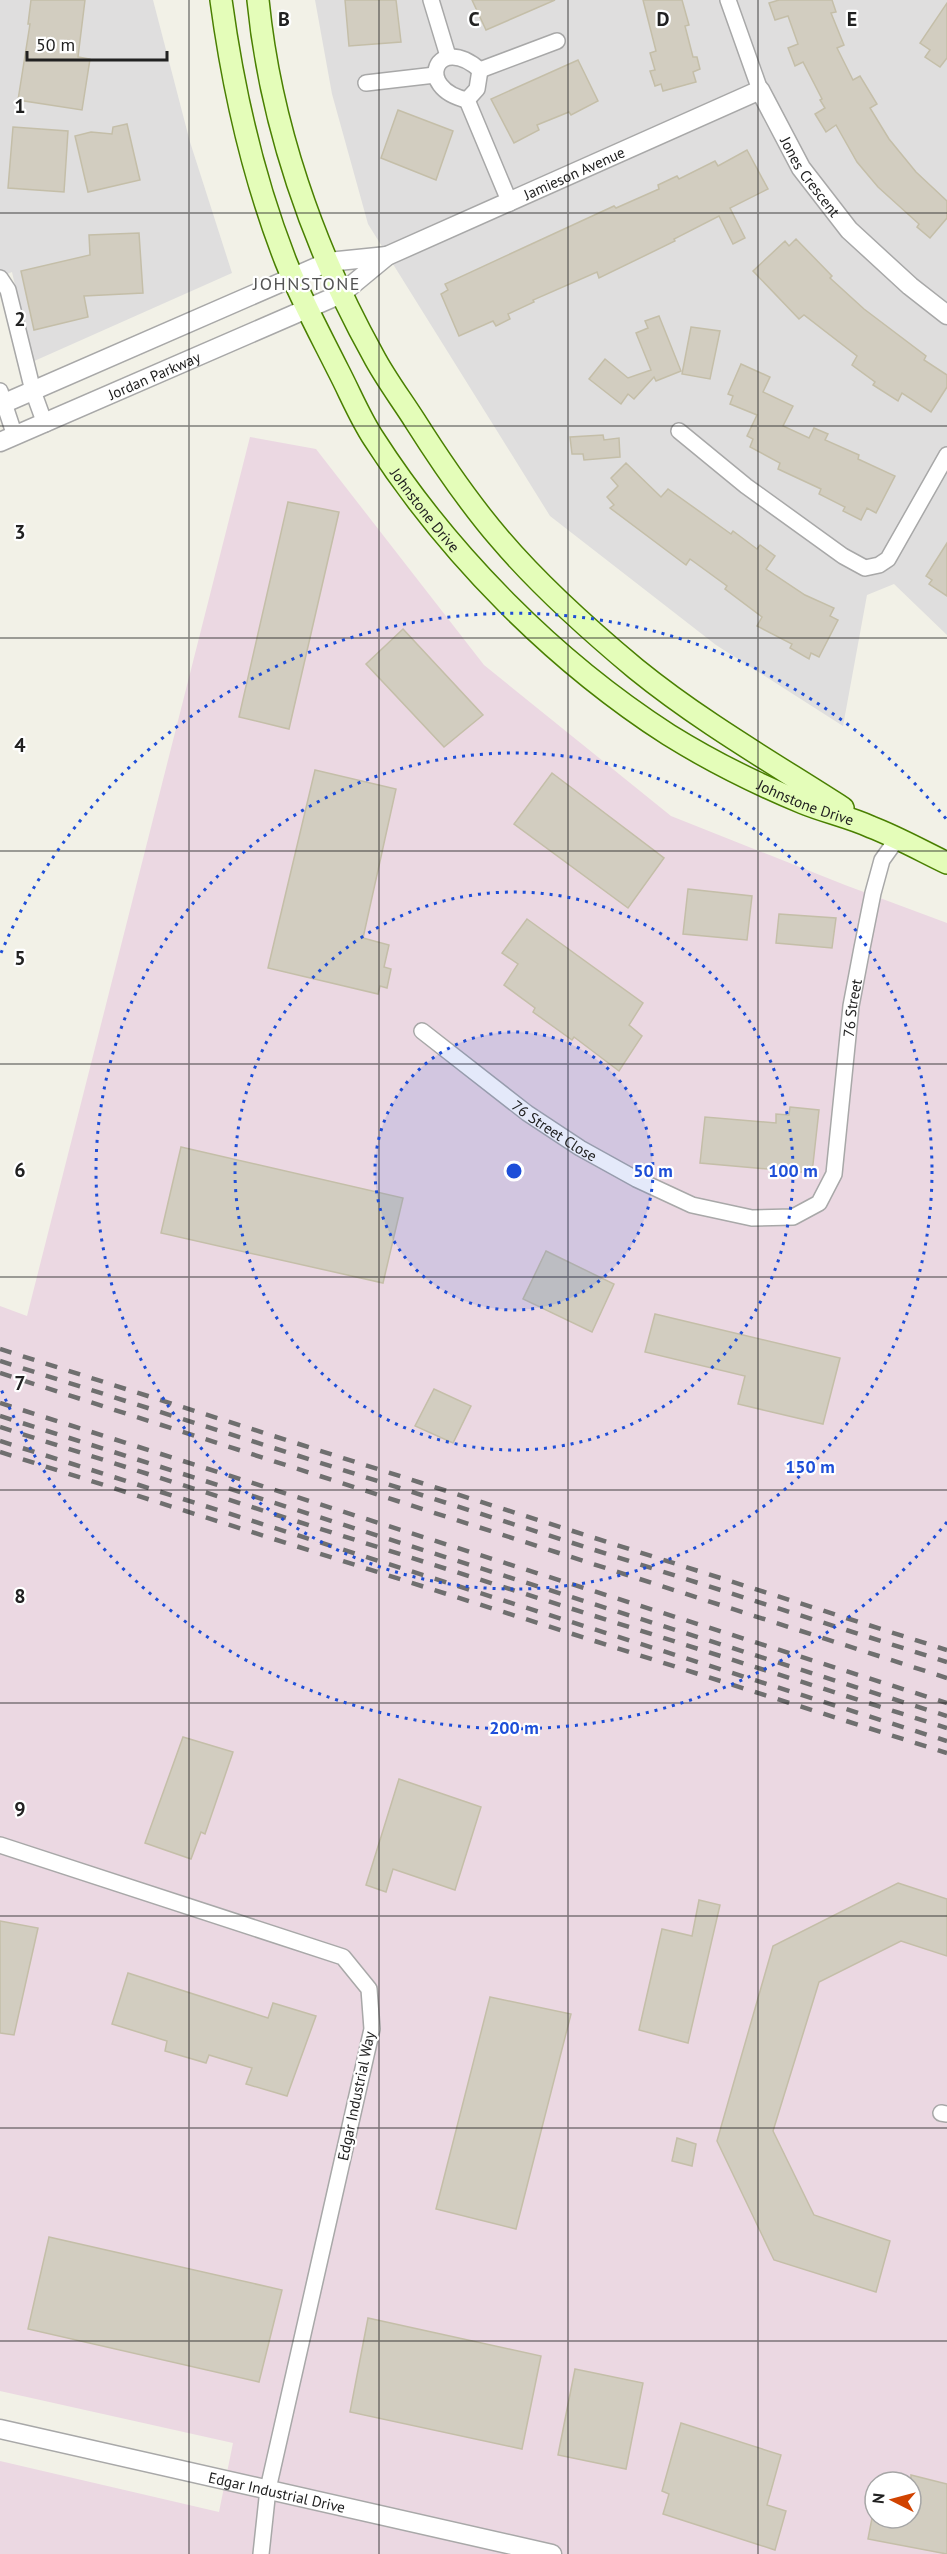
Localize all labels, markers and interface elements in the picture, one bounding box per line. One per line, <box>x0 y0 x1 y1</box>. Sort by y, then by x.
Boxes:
text: B <box>278 6 290 32</box>
text: C <box>468 6 480 32</box>
text: D <box>657 6 670 32</box>
text: E <box>847 6 857 32</box>
scale bar <box>27 24 166 62</box>
text: 50 m <box>36 33 75 56</box>
text: 1 <box>14 93 26 119</box>
street label: Jones Crescent <box>776 132 845 220</box>
street label: Jamieson Avenue <box>519 142 627 204</box>
district label: JOHNSTONE <box>252 272 361 295</box>
text: 2 <box>14 306 26 332</box>
street label: Jordan Parkway <box>104 347 203 404</box>
street label: Johnstone Drive <box>386 463 464 556</box>
text: 3 <box>14 519 26 545</box>
text: 4 <box>14 732 26 758</box>
street label: Johnstone Drive <box>754 774 856 829</box>
text: 5 <box>14 945 26 971</box>
street label: 76 Street <box>838 977 865 1038</box>
street label: 76 Street Close <box>508 1096 600 1165</box>
text: 6 <box>14 1157 26 1183</box>
text: 50 m <box>633 1159 673 1182</box>
text: 100 m <box>768 1159 818 1182</box>
centre of rings <box>504 1161 524 1181</box>
text: 7 <box>14 1370 26 1396</box>
text: 150 m <box>785 1455 835 1478</box>
text: 8 <box>14 1583 26 1609</box>
text: 200 m <box>489 1716 539 1739</box>
text: 9 <box>14 1796 26 1822</box>
street label: Edgar Industrial Way <box>333 2030 379 2162</box>
street label: Edgar Industrial Drive <box>207 2467 347 2516</box>
north arrow <box>863 2470 923 2530</box>
text: N <box>868 2492 889 2505</box>

